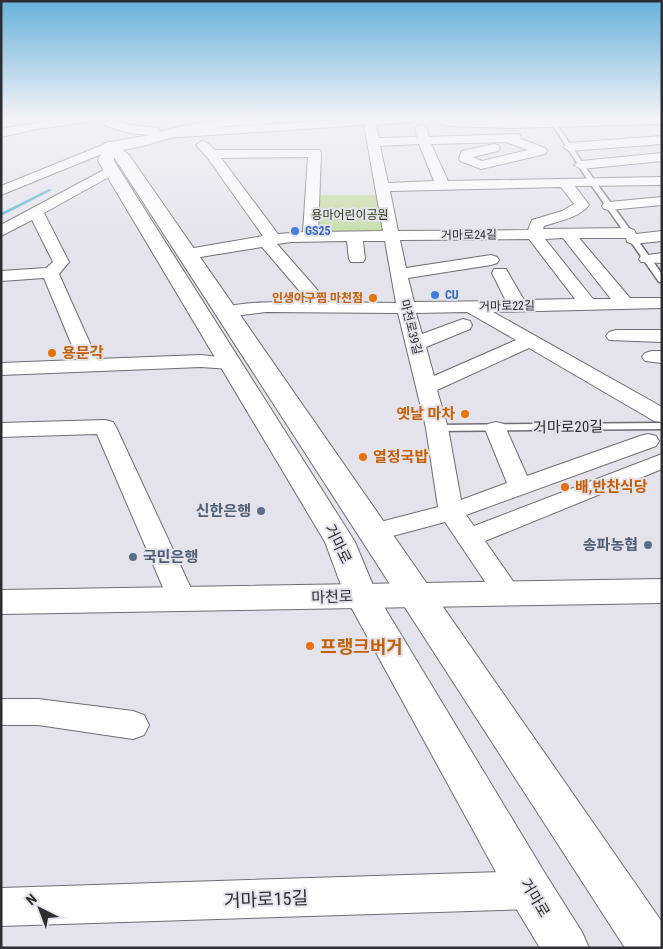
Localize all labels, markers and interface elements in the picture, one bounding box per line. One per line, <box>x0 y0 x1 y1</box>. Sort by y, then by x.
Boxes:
park label: 용마어린이공원 <box>311 208 389 222</box>
place label: GS25 <box>305 224 331 238</box>
marker: GS25 <box>289 225 301 237</box>
street label: 거마로24길 <box>441 228 497 242</box>
place label: CU <box>445 288 459 302</box>
marker: CU <box>429 289 441 301</box>
place label: 인생아구찜 마천점 <box>272 291 363 305</box>
marker: 인생아구찜 마천점 <box>367 292 379 304</box>
street label: 마천로39길 <box>397 298 425 356</box>
street label: 거마로22길 <box>479 299 535 313</box>
place label: 용문각 <box>62 344 104 362</box>
marker: 용문각 <box>46 347 58 359</box>
place label: 옛날 마차 <box>396 405 455 423</box>
marker: 옛날 마차 <box>459 408 471 420</box>
street label: 거마로20길 <box>533 417 603 437</box>
place label: 열정국밥 <box>373 448 428 466</box>
marker: 열정국밥 <box>357 451 369 463</box>
place label: 배,반찬식당 <box>575 478 648 496</box>
marker: 배,반찬식당 <box>559 481 571 493</box>
place label: 신한은행 <box>196 502 251 520</box>
marker: 신한은행 <box>255 505 267 517</box>
street label: 거마로 <box>321 521 355 567</box>
place label: 송파농협 <box>583 536 638 554</box>
marker: 송파농협 <box>642 539 654 551</box>
place label: 국민은행 <box>143 548 198 566</box>
marker: 국민은행 <box>127 551 139 563</box>
street label: 마천로 <box>311 587 353 607</box>
place label: 프랭크버거 <box>320 636 403 657</box>
marker: 프랭크버거 <box>304 640 316 652</box>
street label: 거마로 <box>517 876 553 920</box>
north arrow <box>15 884 65 934</box>
street label: 거마로15길 <box>224 887 308 911</box>
text: N <box>23 891 40 908</box>

